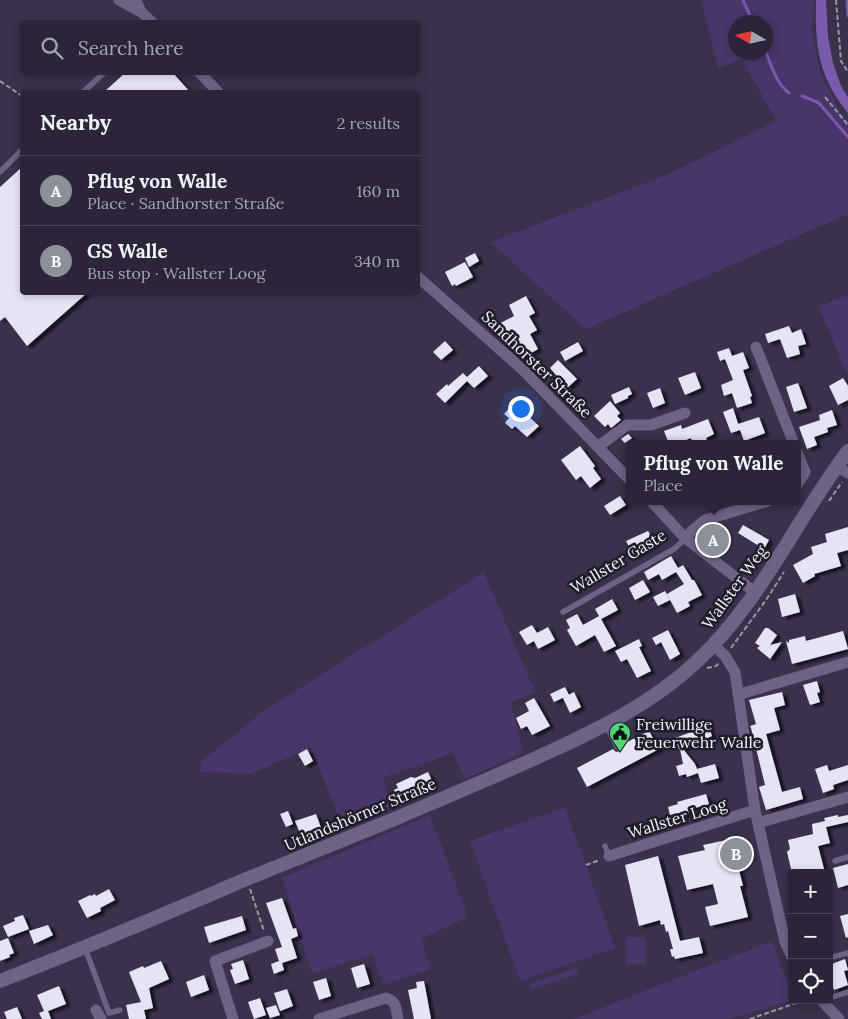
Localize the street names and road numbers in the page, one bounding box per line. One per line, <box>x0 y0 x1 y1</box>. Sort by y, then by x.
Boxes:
street label: Sandhorster Straße <box>478 306 597 422</box>
street label: Wallster Gaste <box>566 524 670 597</box>
street label: Wallster Weg <box>697 540 772 633</box>
street label: Utlandshörner Straße <box>281 773 439 855</box>
street label: Wallster Loog <box>625 793 730 843</box>

